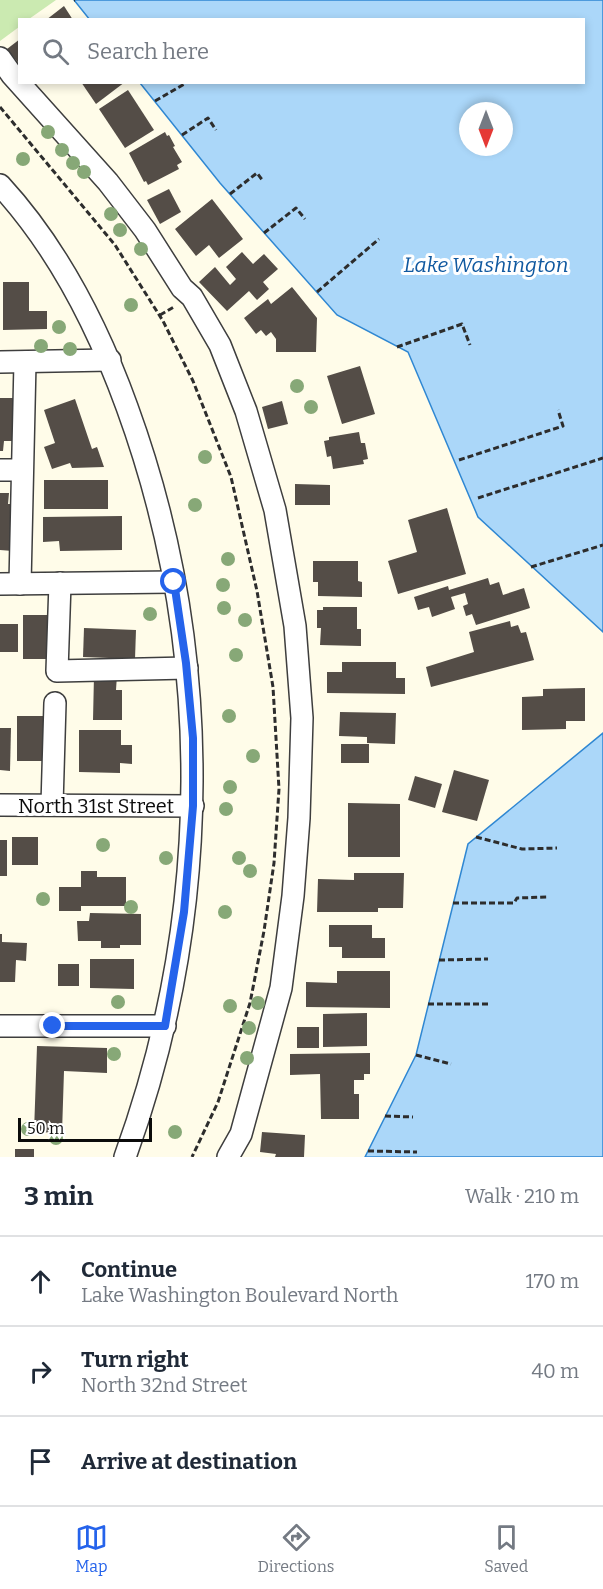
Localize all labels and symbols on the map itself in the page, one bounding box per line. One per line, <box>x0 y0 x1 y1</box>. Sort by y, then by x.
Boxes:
north arrow <box>459 102 513 156</box>
water label: Lake Washington <box>404 252 568 278</box>
route start <box>160 568 186 594</box>
street label: North 31st Street <box>18 794 174 818</box>
route end <box>39 1012 65 1038</box>
scale bar <box>18 1115 152 1142</box>

